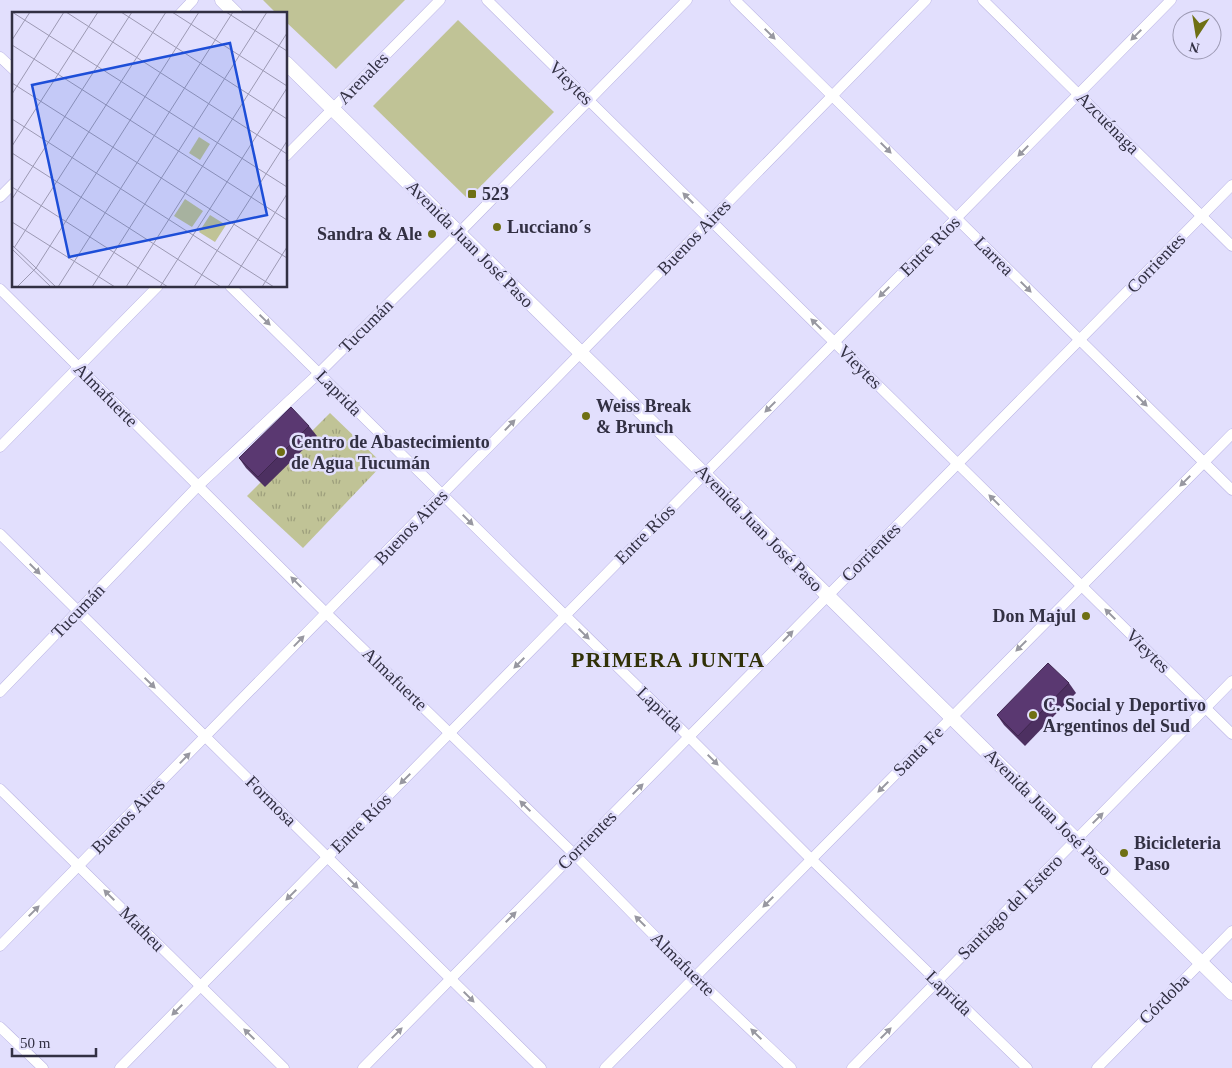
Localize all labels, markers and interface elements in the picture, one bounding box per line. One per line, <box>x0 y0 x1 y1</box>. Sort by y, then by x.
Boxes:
north arrow <box>1172 10 1222 60</box>
inset map <box>12 12 288 288</box>
one-way arrow <box>764 28 776 40</box>
one-way arrow <box>1131 29 1143 41</box>
text: N <box>1188 39 1201 56</box>
street label: Arenales <box>334 48 392 108</box>
street label: Vieytes <box>545 57 597 109</box>
street label: Azcuénaga <box>1073 88 1143 158</box>
one-way arrow <box>880 142 892 154</box>
one-way arrow <box>1017 145 1029 157</box>
street label: Avenida Juan José Paso <box>402 176 538 312</box>
place label: 523 <box>482 184 509 204</box>
marker: 523 <box>466 188 478 200</box>
one-way arrow <box>682 192 694 204</box>
street label: Buenos Aires <box>653 195 735 279</box>
street label: Entre Ríos <box>896 212 964 280</box>
place label: Lucciano´s <box>507 217 591 237</box>
marker: Lucciano´s <box>491 221 503 233</box>
place label: Sandra & Ale <box>317 224 422 244</box>
marker: Sandra & Ale <box>426 228 438 240</box>
street label: Corrientes <box>1123 229 1189 297</box>
street label: Larrea <box>970 232 1018 280</box>
one-way arrow <box>1020 281 1032 293</box>
one-way arrow <box>878 286 890 298</box>
street label: Tucumán <box>335 295 397 357</box>
one-way arrow <box>259 314 271 326</box>
one-way arrow <box>811 318 823 330</box>
street label: Vieytes <box>834 341 886 393</box>
street label: Almafuerte <box>70 359 142 431</box>
street label: Laprida <box>312 366 366 420</box>
one-way arrow <box>1136 395 1148 407</box>
place label: Weiss Break & Brunch <box>596 396 691 437</box>
one-way arrow <box>764 401 776 413</box>
marker: Weiss Break & Brunch <box>580 410 592 422</box>
one-way arrow <box>504 419 516 431</box>
place label: Centro de Abastecimiento de Agua Tucumán <box>291 432 490 473</box>
marker: Centro de Abastecimiento de Agua Tucumán <box>275 446 287 458</box>
street label: Avenida Juan José Paso <box>691 460 827 596</box>
one-way arrow <box>1180 475 1192 487</box>
street label: Buenos Aires <box>370 485 452 569</box>
one-way arrow <box>989 494 1001 506</box>
street label: Entre Ríos <box>611 500 679 568</box>
one-way arrow <box>462 514 474 526</box>
street label: Corrientes <box>837 518 905 586</box>
one-way arrow <box>28 563 40 575</box>
one-way arrow <box>290 577 302 589</box>
street label: Tucumán <box>47 580 109 642</box>
place label: Don Majul <box>992 606 1076 626</box>
one-way arrow <box>1104 608 1116 620</box>
marker: Don Majul <box>1080 610 1092 622</box>
street label: Vieytes <box>1122 625 1174 677</box>
one-way arrow <box>578 628 590 640</box>
one-way arrow <box>782 630 794 642</box>
one-way arrow <box>293 636 305 648</box>
one-way arrow <box>1016 640 1028 652</box>
street label: Almafuerte <box>359 643 431 715</box>
district label: PRIMERA JUNTA <box>571 647 765 672</box>
one-way arrow <box>513 657 525 669</box>
one-way arrow <box>144 677 156 689</box>
street label: Laprida <box>633 682 687 736</box>
place label: C. Social y Deportivo Argentinos del Sud <box>1043 695 1206 736</box>
marker: C. Social y Deportivo Argentinos del Sud <box>1027 709 1039 721</box>
street label: Santa Fe <box>889 722 947 780</box>
street label: Avenida Juan José Paso <box>980 744 1116 880</box>
one-way arrow <box>179 752 191 764</box>
one-way arrow <box>706 754 718 766</box>
street label: Formosa <box>242 772 300 830</box>
one-way arrow <box>399 773 411 785</box>
street label: Buenos Aires <box>87 774 169 858</box>
one-way arrow <box>877 780 889 792</box>
one-way arrow <box>631 783 643 795</box>
street label: Entre Ríos <box>327 789 395 857</box>
one-way arrow <box>519 800 531 812</box>
street label: Corrientes <box>553 806 621 874</box>
one-way arrow <box>1092 812 1104 824</box>
place label: Bicicleteria Paso <box>1134 833 1221 874</box>
marker: Bicicleteria Paso <box>1118 847 1130 859</box>
street label: Santiago del Estero <box>953 850 1067 964</box>
one-way arrow <box>347 877 359 889</box>
one-way arrow <box>285 888 297 900</box>
one-way arrow <box>103 890 115 902</box>
one-way arrow <box>763 896 775 908</box>
street label: Matheu <box>115 902 169 956</box>
one-way arrow <box>28 905 40 917</box>
one-way arrow <box>505 912 517 924</box>
one-way arrow <box>634 915 646 927</box>
street label: Almafuerte <box>647 928 719 1000</box>
street label: Laprida <box>922 966 976 1020</box>
street label: Córdoba <box>1135 970 1193 1028</box>
one-way arrow <box>462 991 474 1003</box>
one-way arrow <box>171 1004 183 1016</box>
scale bar <box>12 1026 96 1058</box>
one-way arrow <box>880 1027 892 1039</box>
one-way arrow <box>244 1028 256 1040</box>
one-way arrow <box>391 1028 403 1040</box>
one-way arrow <box>750 1028 762 1040</box>
text: 50 m <box>20 1035 51 1051</box>

